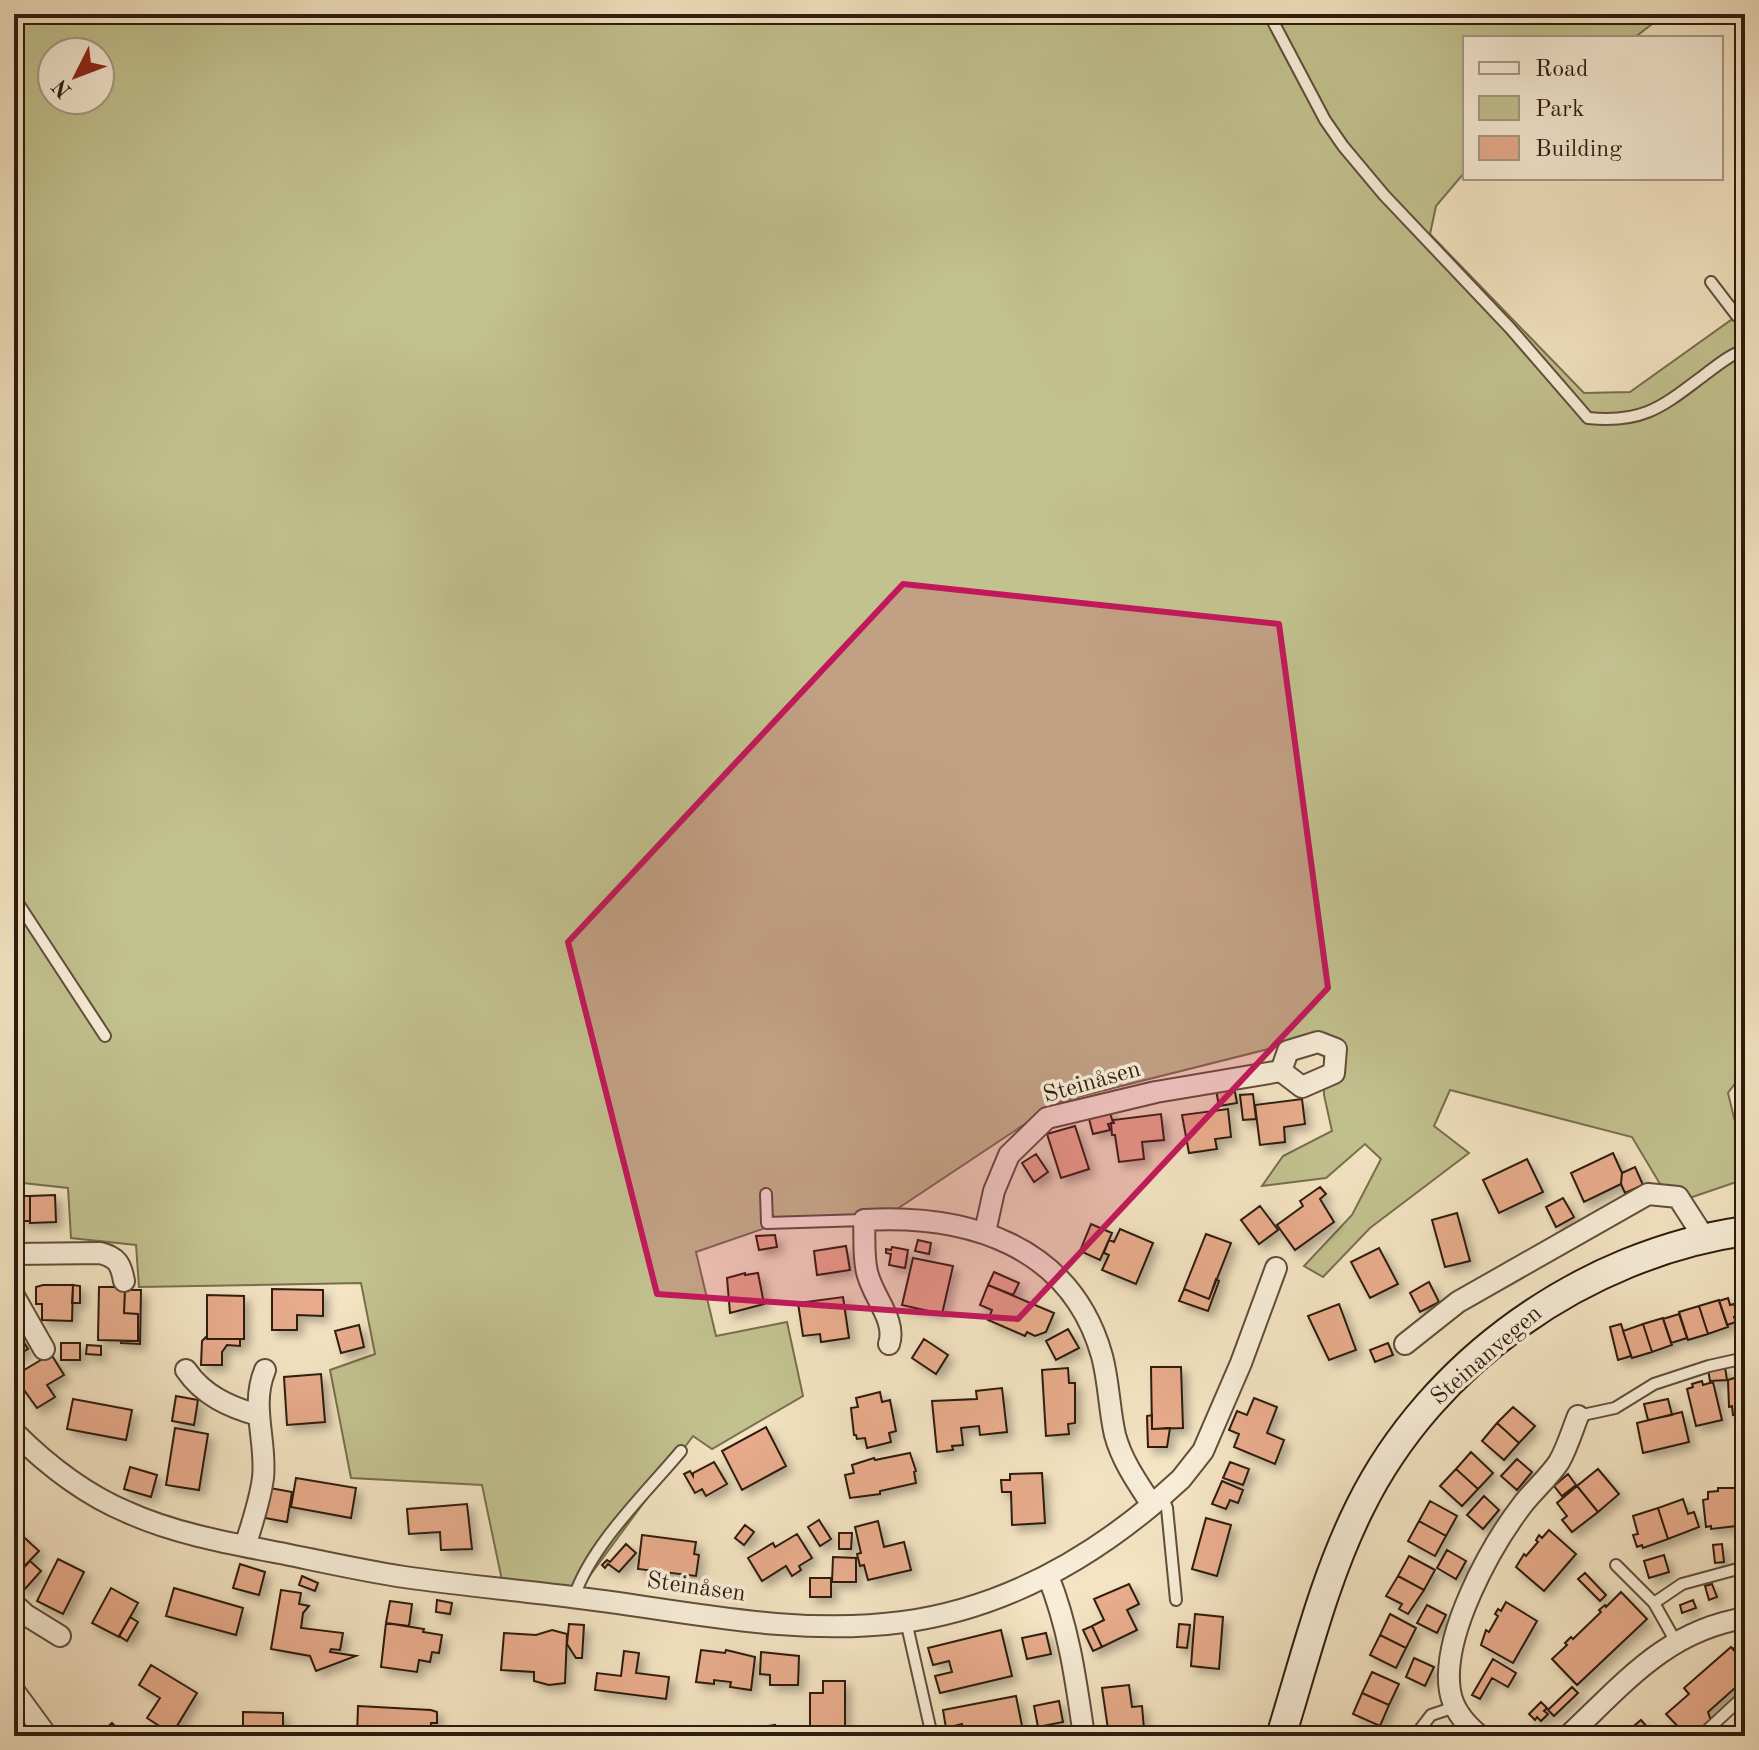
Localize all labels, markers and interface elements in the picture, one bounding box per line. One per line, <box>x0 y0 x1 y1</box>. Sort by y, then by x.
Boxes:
north arrow <box>36 36 116 116</box>
legend <box>1463 36 1723 180</box>
text: Road <box>1535 58 1588 82</box>
text: N <box>49 74 76 102</box>
text: Park <box>1535 98 1584 122</box>
text: Building <box>1535 138 1622 162</box>
street label: Steinåsen <box>1041 1058 1143 1108</box>
street label: Steinanvegen <box>1427 1302 1547 1410</box>
street label: Steinåsen <box>645 1569 747 1607</box>

